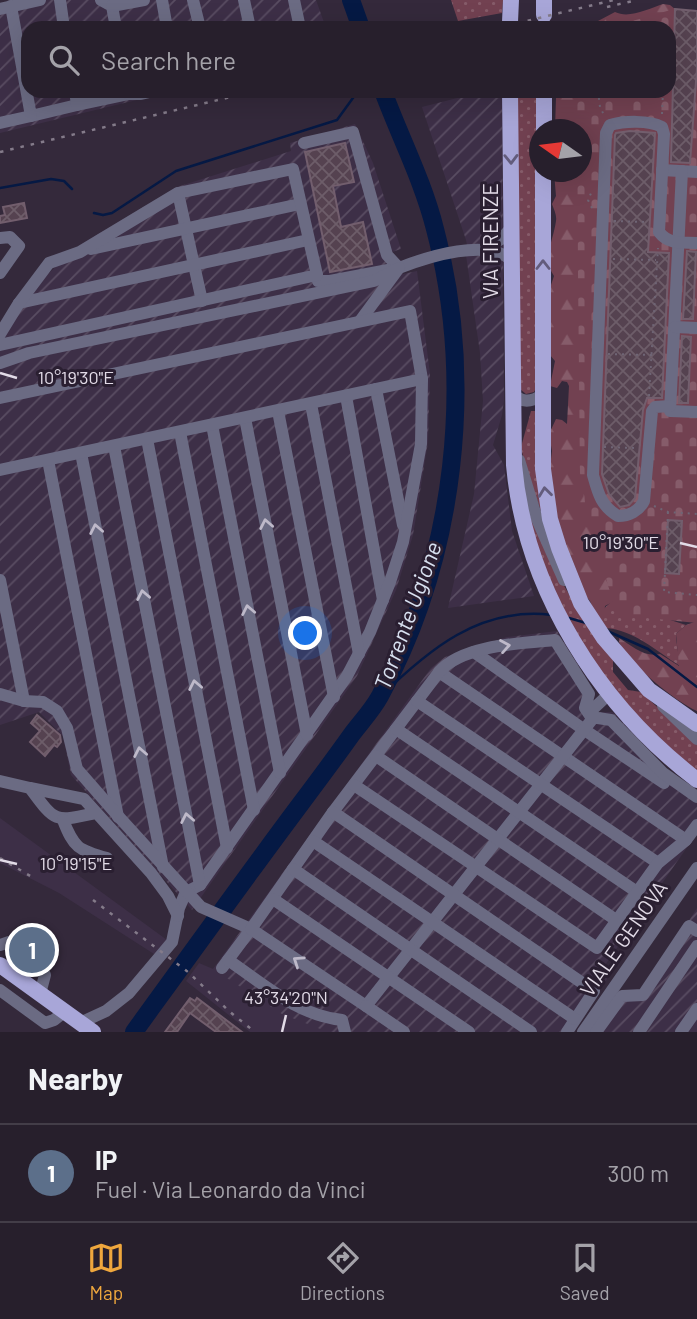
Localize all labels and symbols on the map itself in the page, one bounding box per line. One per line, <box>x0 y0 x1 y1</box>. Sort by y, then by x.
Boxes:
north arrow <box>529 119 592 182</box>
one-way arrow <box>503 154 519 165</box>
street label: VIA FIRENZE <box>477 183 502 299</box>
one-way arrow <box>535 259 551 270</box>
text: 10°19'30"E <box>38 366 114 388</box>
one-way arrow <box>538 486 553 498</box>
one-way arrow <box>259 518 274 530</box>
one-way arrow <box>89 523 104 535</box>
text: 10°19'30"E <box>583 531 659 553</box>
water label: Torrente Ugione <box>367 538 447 693</box>
one-way arrow <box>136 589 151 601</box>
one-way arrow <box>242 604 257 616</box>
your location <box>288 616 322 650</box>
one-way arrow <box>499 639 511 654</box>
one-way arrow <box>188 679 203 691</box>
one-way arrow <box>134 746 149 758</box>
one-way arrow <box>181 812 196 824</box>
text: 10°19'15"E <box>40 852 112 874</box>
street label: VIALE GENOVA <box>574 875 672 1001</box>
pin: 1 <box>9 924 55 976</box>
one-way arrow <box>293 957 306 969</box>
text: 43°34'20"N <box>244 986 328 1008</box>

